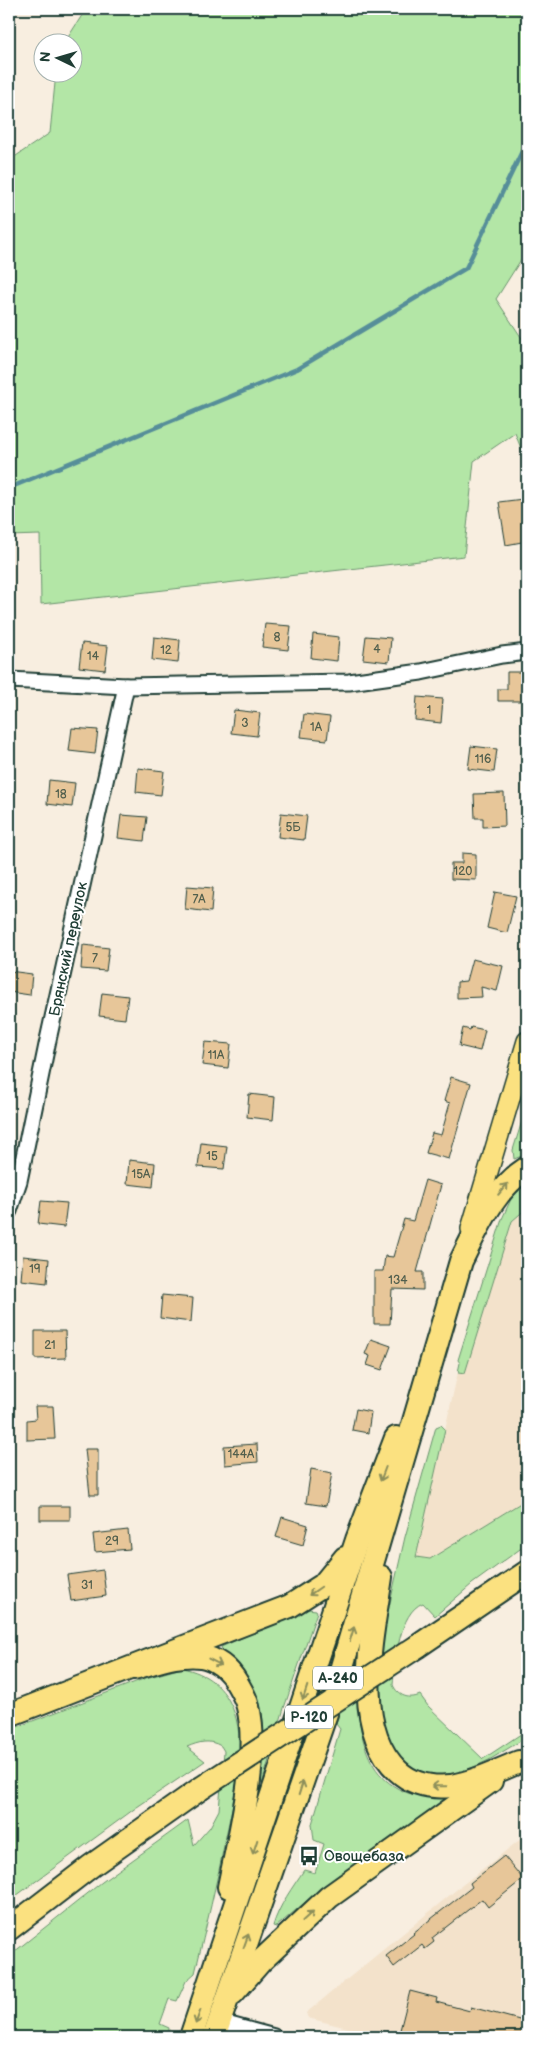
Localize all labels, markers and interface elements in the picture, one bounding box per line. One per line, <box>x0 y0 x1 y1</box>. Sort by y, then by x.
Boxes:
north arrow <box>32 32 82 82</box>
text: N <box>37 51 54 63</box>
house number: 8 <box>274 630 281 645</box>
house number: 4 <box>373 642 381 657</box>
house number: 12 <box>160 643 172 658</box>
house number: 14 <box>87 649 100 664</box>
house number: 1 <box>427 703 431 718</box>
house number: 3 <box>241 716 249 731</box>
house number: 1А <box>310 720 323 735</box>
house number: 116 <box>475 752 491 767</box>
house number: 18 <box>55 787 67 802</box>
house number: 5Б <box>285 820 301 835</box>
house number: 120 <box>454 864 472 879</box>
street label: Брянский переулок <box>45 880 92 1018</box>
house number: 7А <box>192 892 206 907</box>
house number: 7 <box>92 951 98 966</box>
house number: 11А <box>208 1048 225 1063</box>
house number: 15 <box>206 1149 218 1164</box>
house number: 15А <box>132 1167 151 1182</box>
one-way arrow <box>498 1183 509 1196</box>
house number: 19 <box>29 1262 41 1277</box>
house number: 134 <box>388 1273 408 1288</box>
house number: 21 <box>44 1338 56 1353</box>
house number: 144А <box>228 1447 255 1462</box>
one-way arrow <box>378 1465 387 1481</box>
house number: 29 <box>105 1534 119 1549</box>
house number: 31 <box>81 1578 93 1593</box>
one-way arrow <box>308 1586 322 1596</box>
one-way arrow <box>347 1626 357 1642</box>
one-way arrow <box>208 1657 223 1667</box>
road number: А-240 <box>313 1666 363 1690</box>
one-way arrow <box>300 1684 310 1700</box>
road number: Р-120 <box>285 1705 333 1728</box>
one-way arrow <box>297 1781 306 1797</box>
one-way arrow <box>432 1781 448 1791</box>
one-way arrow <box>250 1839 259 1855</box>
bus stop icon: Овощебаза <box>298 1845 320 1867</box>
place label: Овощебаза <box>324 1847 404 1866</box>
one-way arrow <box>302 1910 315 1922</box>
one-way arrow <box>243 1934 252 1949</box>
one-way arrow <box>193 2009 202 2024</box>

